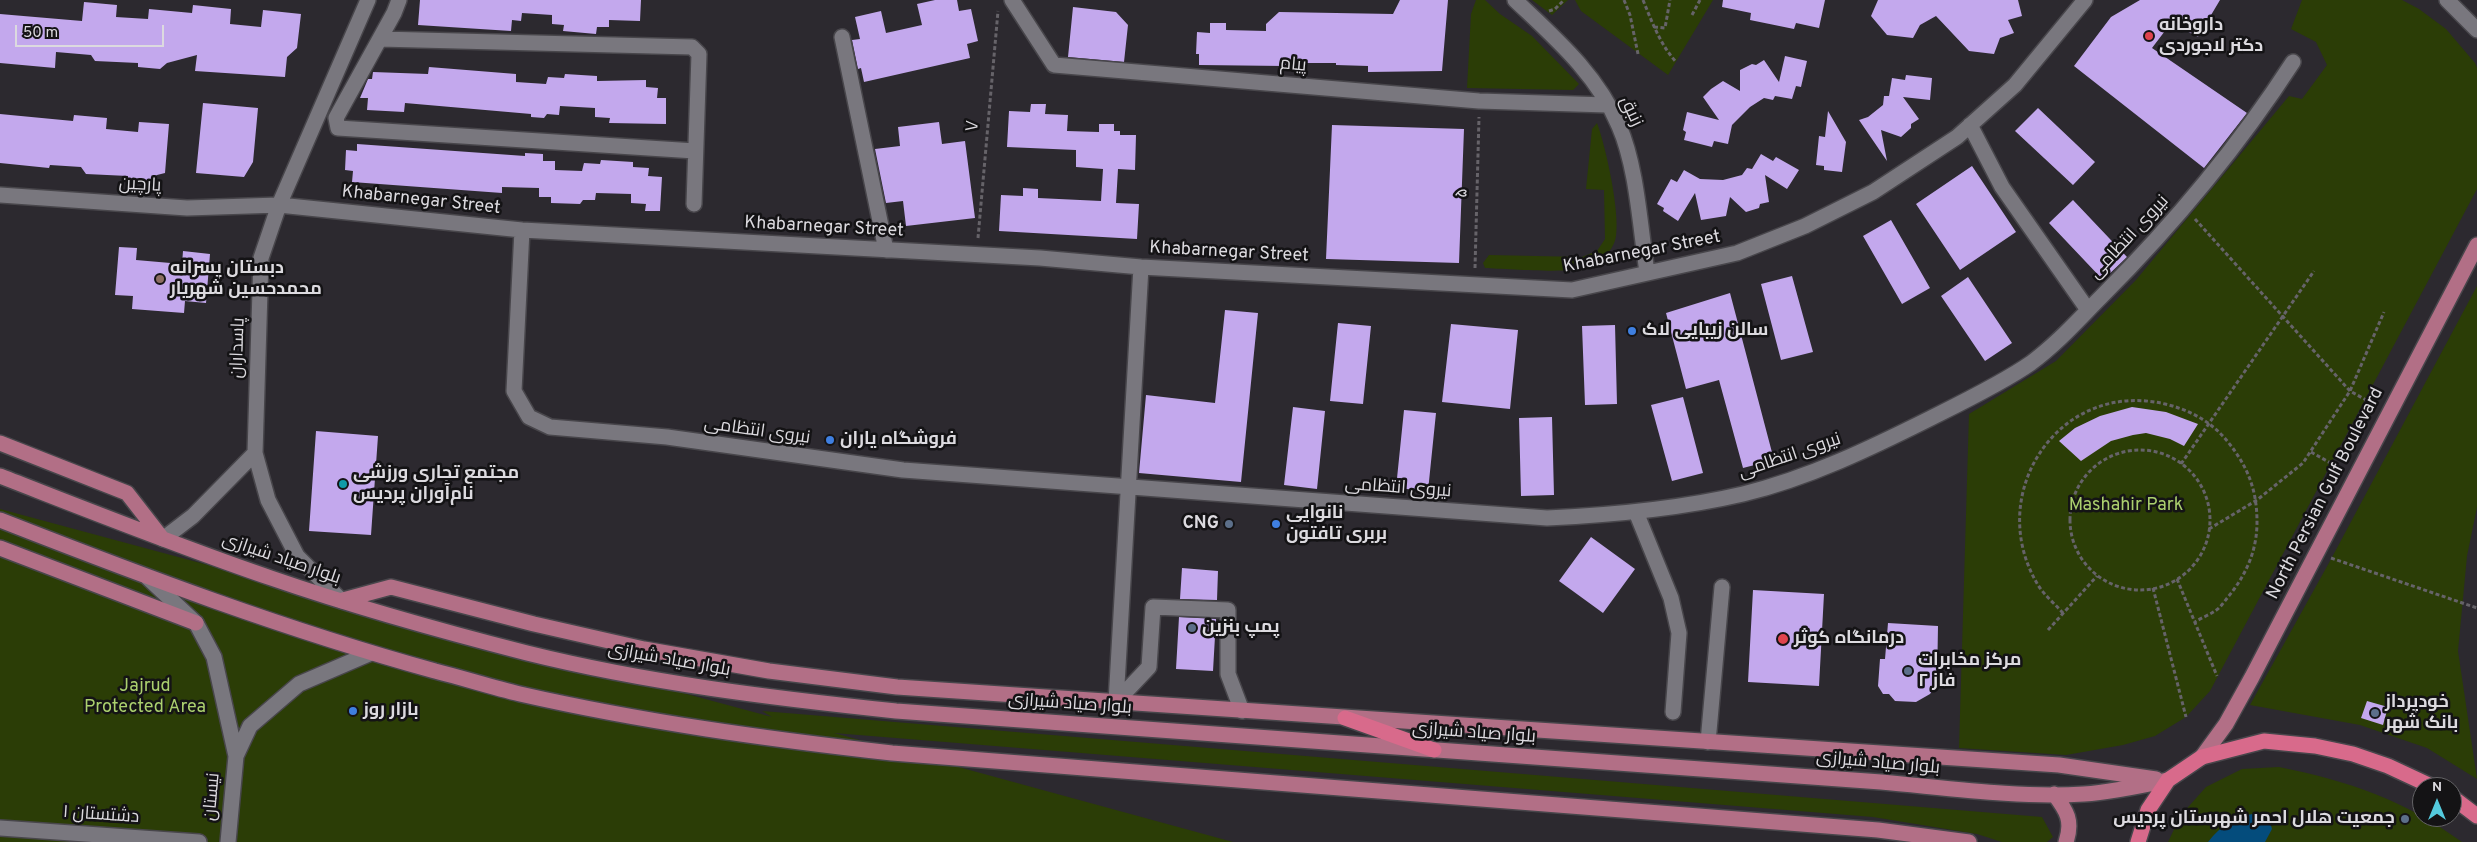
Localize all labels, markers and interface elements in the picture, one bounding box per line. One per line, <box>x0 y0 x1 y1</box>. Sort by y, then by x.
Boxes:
scale bar <box>18 15 166 47</box>
place label: داروخانه دکتر لاجوردی <box>2159 15 2263 58</box>
text: 50 m <box>23 24 58 43</box>
marker: داروخانه دکتر لاجوردی <box>2143 30 2155 42</box>
street label: پیام <box>1279 54 1307 78</box>
street label: زنبق <box>1614 93 1646 131</box>
street label: ۷ <box>963 119 985 133</box>
street label: پارچین <box>118 174 162 198</box>
street label: Khabarnegar Street <box>340 182 502 220</box>
street label: ۵ <box>1452 188 1474 198</box>
street label: نیروی انتظامی <box>2086 192 2174 284</box>
street label: Khabarnegar Street <box>744 213 904 243</box>
street label: Khabarnegar Street <box>1562 227 1722 279</box>
street label: Khabarnegar Street <box>1149 238 1309 268</box>
place label: دبستان پسرانه محمدحسین شهریار <box>170 258 322 300</box>
marker: دبستان پسرانه محمدحسین شهریار <box>154 273 166 285</box>
street label: پاسداران <box>227 317 251 379</box>
place label: سالن زیبایی لاک <box>1642 320 1768 342</box>
marker: سالن زیبایی لاک <box>1626 325 1638 337</box>
street label: North Persian Gulf Boulevard <box>2263 384 2389 604</box>
street label: نیروی انتظامی <box>703 414 811 450</box>
place label: فروشگاه یاران <box>840 429 957 451</box>
street label: نیروی انتظامی <box>1736 429 1844 485</box>
marker: فروشگاه یاران <box>824 434 836 446</box>
place label: مجتمع تجاری ورزشی نام‌آوران پردیس <box>353 463 519 506</box>
street label: نیروی انتظامی <box>1344 474 1452 504</box>
marker: مجتمع تجاری ورزشی نام‌آوران پردیس <box>337 478 349 490</box>
park label: Mashahir Park <box>2069 495 2183 517</box>
place label: نانوایی بربری تافتون <box>1286 503 1387 546</box>
place label: CNG <box>1182 513 1219 535</box>
marker: CNG <box>1223 518 1235 530</box>
marker: نانوایی بربری تافتون <box>1270 518 1282 530</box>
street label: بلوار صیاد شیرازی <box>219 530 343 590</box>
place label: پمپ بنزین <box>1202 617 1280 639</box>
marker: پمپ بنزین <box>1186 622 1198 634</box>
place label: درمانگاه کوثر <box>1794 628 1904 650</box>
marker: درمانگاه کوثر <box>1776 632 1790 646</box>
street label: بلوار صیاد شیرازی <box>606 640 732 682</box>
place label: مرکز مخابرات فاز ۲ <box>1918 650 2021 692</box>
marker: مرکز مخابرات فاز ۲ <box>1902 665 1914 677</box>
park label: Jajrud Protected Area <box>84 676 206 719</box>
street label: بلوار صیاد شیرازی <box>1007 690 1133 720</box>
place label: خودپرداز بانک شهر <box>2385 692 2458 734</box>
place label: بازار روز <box>363 700 419 722</box>
marker: بازار روز <box>347 705 359 717</box>
marker: خودپرداز بانک شهر <box>2369 707 2381 719</box>
street label: بلوار صیاد شیرازی <box>1411 719 1537 749</box>
street label: بلوار صیاد شیرازی <box>1815 748 1941 780</box>
street label: نیستان <box>200 772 226 822</box>
north arrow <box>2412 777 2462 827</box>
text: N <box>2432 779 2442 796</box>
street label: دشتستان ۱ <box>62 803 140 829</box>
place label: جمعیت هلال احمر شهرستان پردیس <box>2113 808 2395 830</box>
marker: جمعیت هلال احمر شهرستان پردیس <box>2399 813 2411 825</box>

